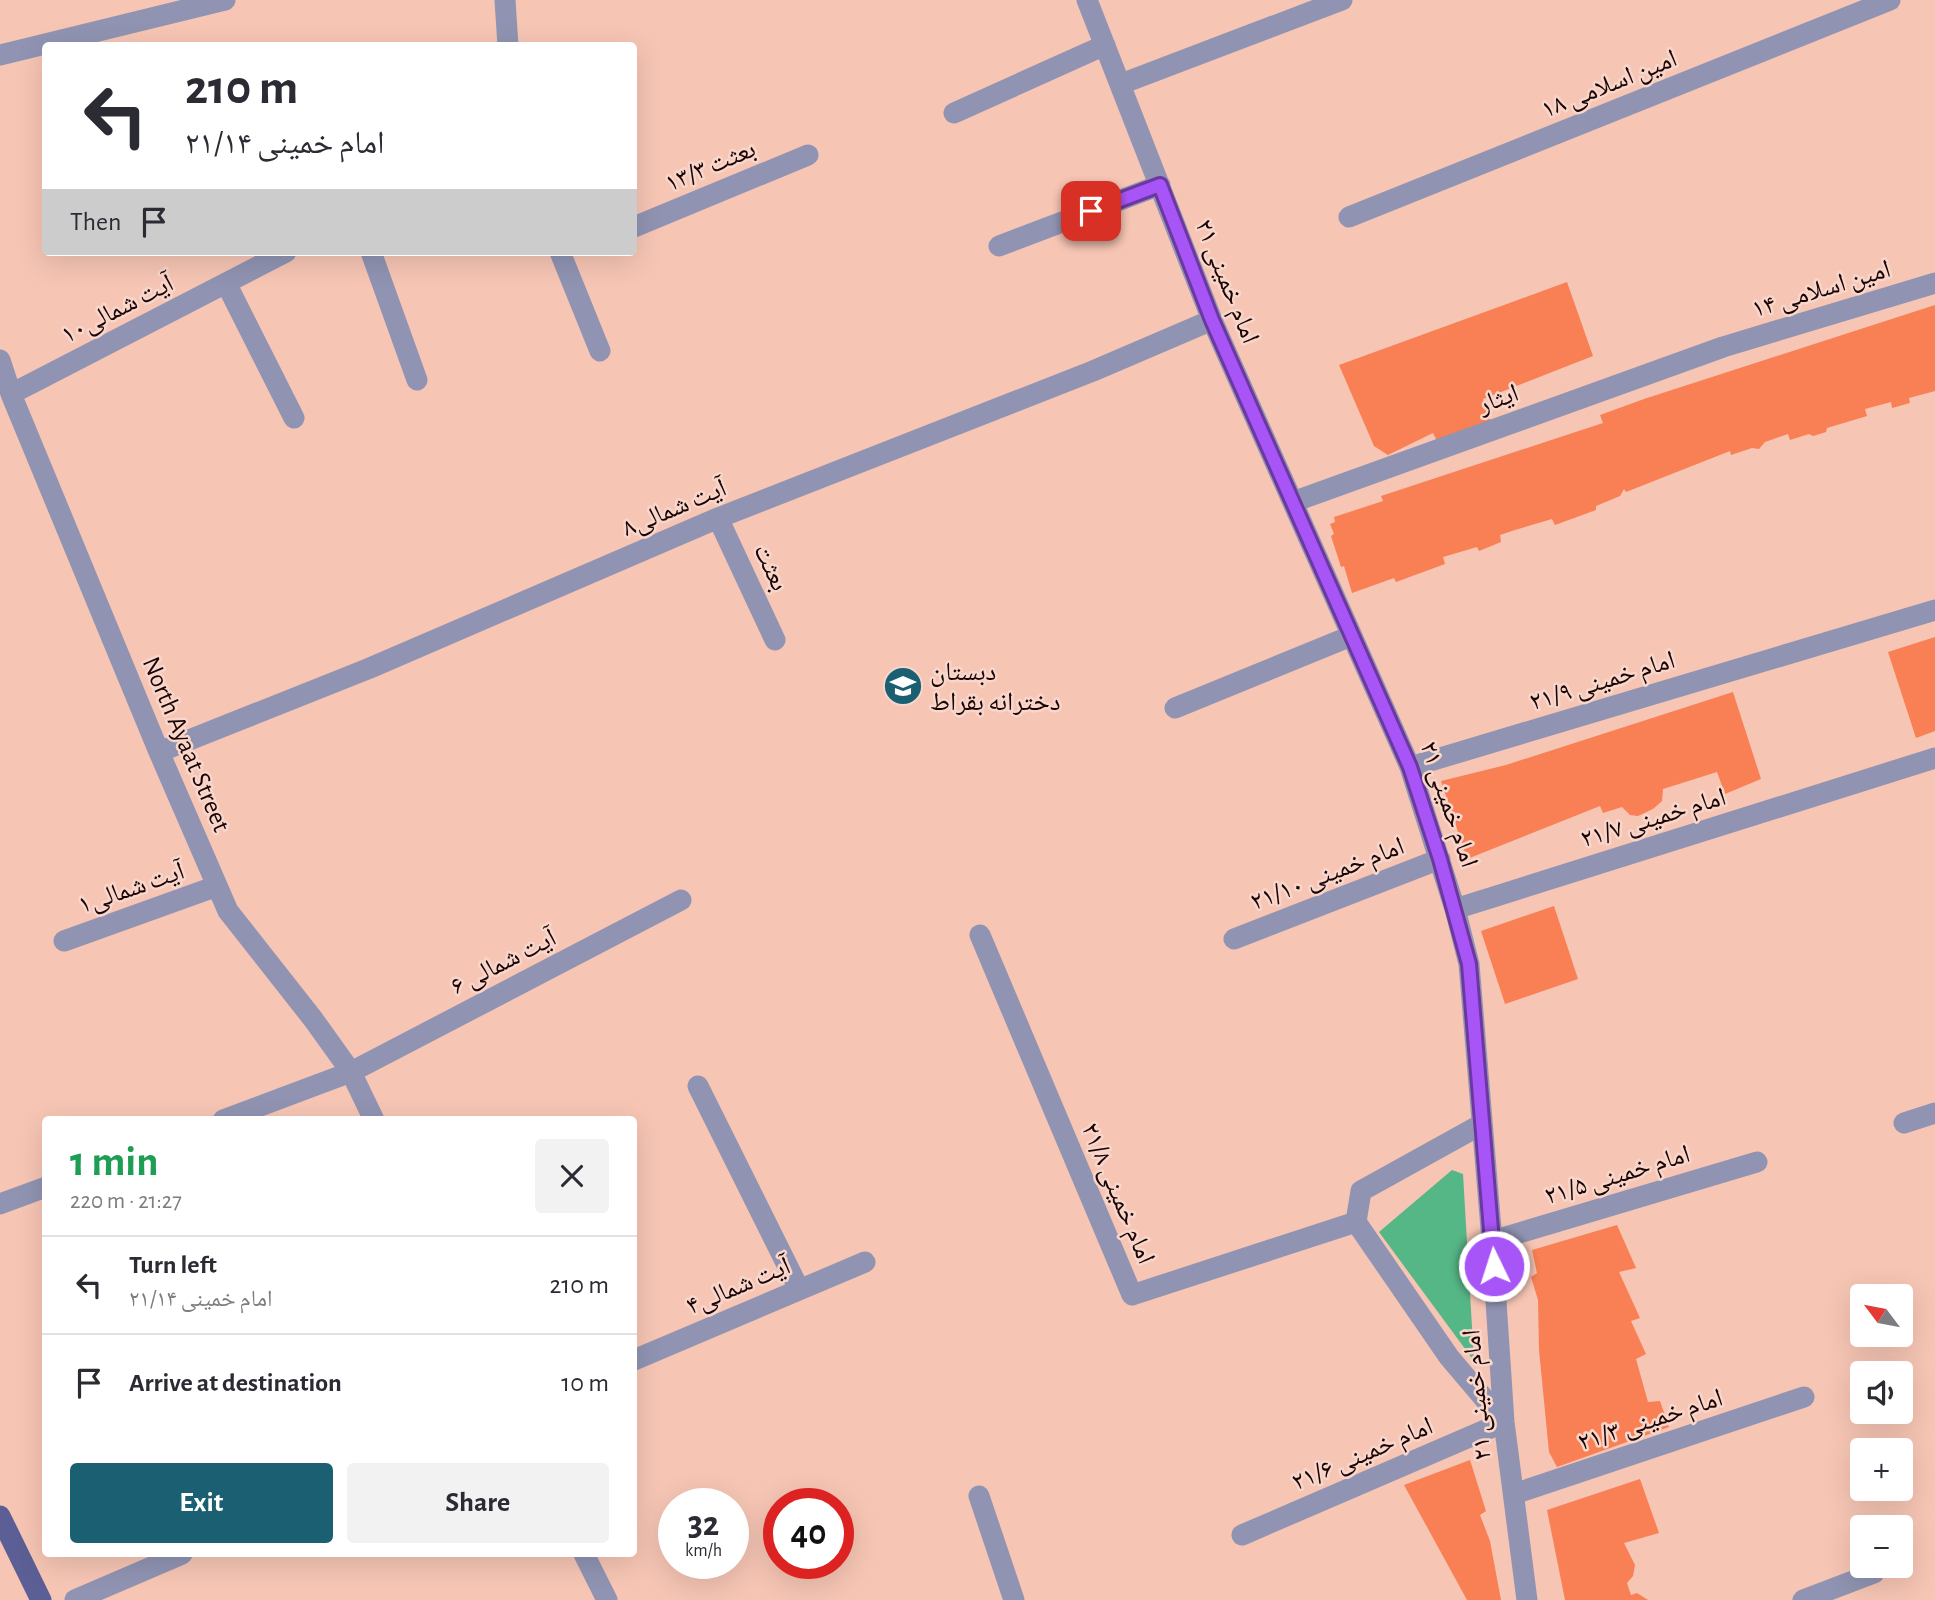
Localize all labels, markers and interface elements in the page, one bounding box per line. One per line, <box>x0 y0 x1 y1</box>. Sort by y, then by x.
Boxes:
street label: امین اسلامی ۱۸ <box>1538 45 1681 125</box>
text: 210 m <box>185 64 298 113</box>
icon: left <box>70 70 161 161</box>
text: امام خمینی ۲۱/۱۴ <box>185 127 385 159</box>
street label: بعثت ۱۳/۳ <box>661 135 760 197</box>
pin <box>1061 181 1121 241</box>
icon: arrive <box>1072 192 1110 230</box>
icon: arrive <box>135 203 173 241</box>
text: Then <box>70 209 121 235</box>
street label: امام خمینی ۲۱ <box>1187 216 1264 349</box>
street label: امین اسلامی ۱۴ <box>1749 256 1894 324</box>
street label: آیت شمالی۱۰ <box>57 268 180 350</box>
street label: ایثار <box>1474 380 1522 419</box>
street label: آیت شمالی۸ <box>618 473 732 543</box>
street label: بعثت <box>748 540 793 595</box>
street label: امام خمینی ۲۱/۹ <box>1527 647 1679 719</box>
street label: North Ayaat Street <box>138 653 235 836</box>
place label: دبستان دخترانه بقراط <box>930 659 1060 716</box>
school or university icon: دبستان دخترانه بقراط <box>882 665 924 707</box>
street label: امام خمینی ۲۱ <box>1412 738 1483 872</box>
street label: امام خمینی ۲۱/۷ <box>1578 784 1730 856</box>
street label: امام خمینی ۲۱/۱۰ <box>1247 833 1409 919</box>
street label: آیت شمالی۱ <box>75 857 190 920</box>
street label: آیت شمالی ۶ <box>446 923 562 1001</box>
street label: امام خمینی ۲۱/۸ <box>1073 1119 1159 1269</box>
button: close <box>535 1139 609 1213</box>
text: 1 min <box>70 1141 159 1183</box>
street label: امام خمینی ۲۱/۵ <box>1542 1141 1694 1213</box>
text: 220 m · 21:27 <box>70 1190 182 1213</box>
position arrow <box>1457 1229 1531 1303</box>
street label: آیت شمالی۴ <box>682 1251 796 1321</box>
text: Turn left <box>129 1252 217 1278</box>
icon: left <box>70 1266 108 1304</box>
text: 210 m <box>549 1272 609 1298</box>
north arrow <box>1850 1284 1913 1348</box>
map controls <box>1850 1284 1913 1578</box>
text: امام خمینی ۲۱/۱۴ <box>129 1288 272 1311</box>
street label: امام خمینی ۲۱ <box>1458 1328 1500 1461</box>
button: sound <box>1850 1361 1913 1424</box>
icon: arrive <box>70 1364 108 1402</box>
text: Arrive at destination <box>129 1370 342 1396</box>
text: 10 m <box>561 1370 609 1396</box>
street label: امام خمینی ۲۱/۳ <box>1575 1384 1727 1459</box>
street label: امام خمینی ۲۱/۶ <box>1288 1413 1438 1499</box>
button: + <box>1850 1438 1913 1501</box>
button: Exit <box>70 1463 333 1543</box>
button: Share <box>347 1463 609 1543</box>
speed limit sign: 40 <box>763 1488 854 1579</box>
text: 32 <box>688 1507 719 1542</box>
button: − <box>1850 1515 1913 1578</box>
text: km/h <box>685 1542 722 1560</box>

